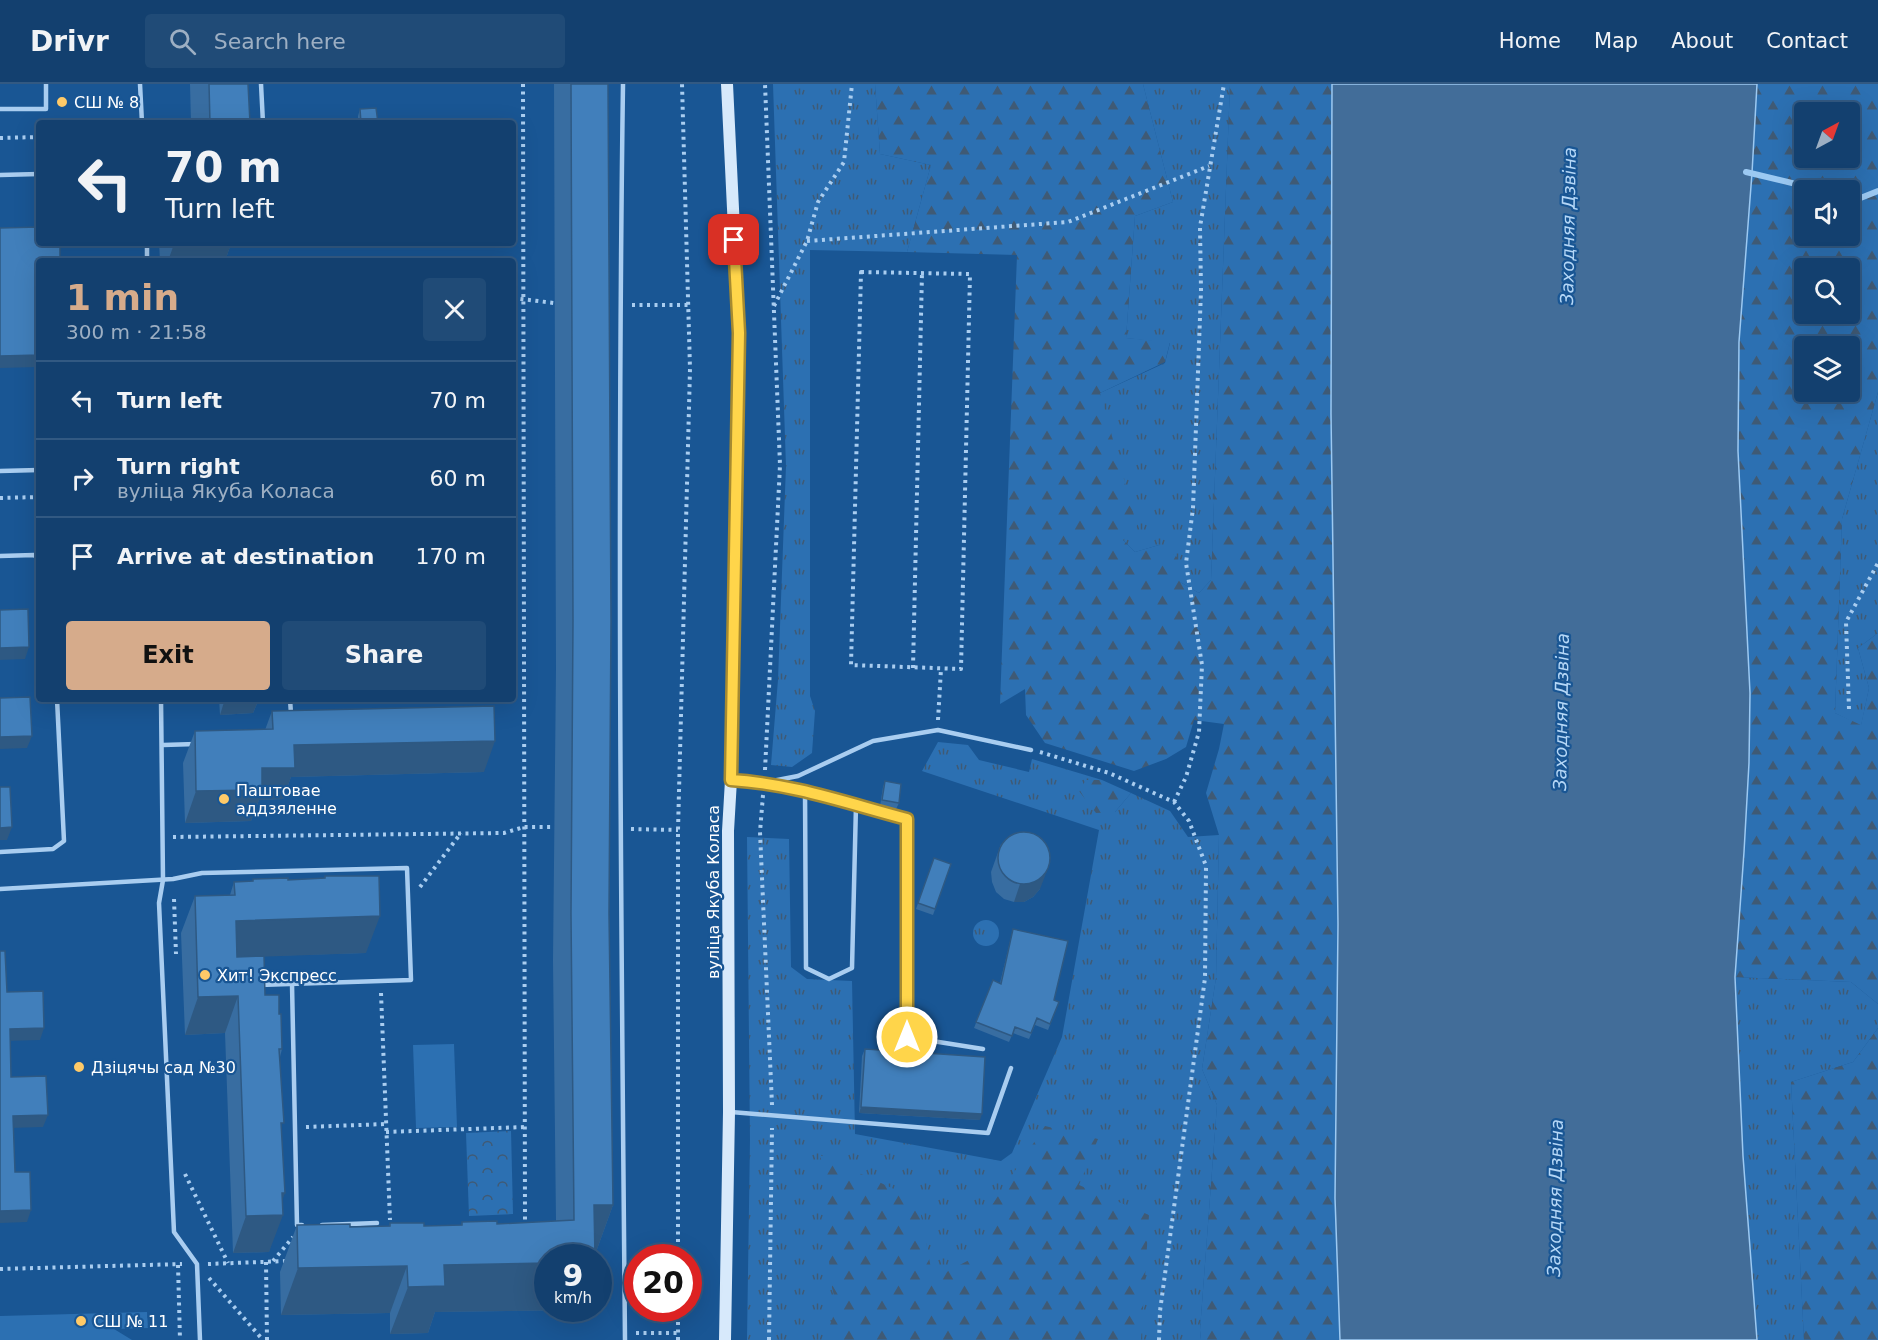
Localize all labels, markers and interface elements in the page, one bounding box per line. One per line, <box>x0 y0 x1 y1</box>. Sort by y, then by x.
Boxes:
search box <box>145 14 565 68</box>
text: Drivr <box>30 25 109 58</box>
icon: search <box>166 25 199 58</box>
text: Search here <box>214 29 346 54</box>
text: Home <box>1499 29 1561 53</box>
text: Map <box>1594 29 1638 53</box>
text: About <box>1671 29 1733 53</box>
text: Contact <box>1766 29 1848 53</box>
place label: СШ № 8 <box>74 93 139 112</box>
marker: СШ № 8 <box>55 95 69 109</box>
north arrow <box>1794 102 1860 168</box>
map controls <box>1794 102 1860 402</box>
text: 70 m <box>165 143 282 192</box>
icon: left <box>66 144 144 222</box>
water label: Заходняя Дзвіна <box>1556 147 1580 305</box>
button: sound <box>1794 180 1860 246</box>
text: Turn left <box>165 193 275 224</box>
pin <box>708 214 759 265</box>
icon: arrive <box>717 223 750 256</box>
button: search <box>1794 258 1860 324</box>
text: 1 min <box>66 277 179 318</box>
button: close <box>423 278 486 341</box>
text: 300 m · 21:58 <box>66 320 207 344</box>
button: layers <box>1794 336 1860 402</box>
icon: left <box>66 384 99 417</box>
text: Turn left <box>117 388 222 413</box>
text: 70 m <box>430 388 486 413</box>
text: Turn right <box>117 454 240 479</box>
icon: right <box>66 462 99 495</box>
text: 60 m <box>430 466 486 491</box>
text: вуліца Якуба Коласа <box>117 479 335 503</box>
icon: arrive <box>66 540 99 573</box>
text: Arrive at destination <box>117 544 374 569</box>
text: 170 m <box>416 544 486 569</box>
button: Exit <box>66 621 270 690</box>
button: Share <box>282 621 486 690</box>
water label: Заходняя Дзвіна <box>1549 633 1573 791</box>
place label: Паштовае аддзяленне <box>236 781 337 818</box>
marker: Паштовае аддзяленне <box>217 792 231 806</box>
street label: вуліца Якуба Коласа <box>704 805 723 979</box>
place label: Хит! Экспресс <box>217 966 337 985</box>
marker: Хит! Экспресс <box>198 968 212 982</box>
position arrow <box>875 1005 939 1069</box>
place label: Дзіцячы сад №30 <box>91 1058 236 1077</box>
marker: Дзіцячы сад №30 <box>72 1060 86 1074</box>
water label: Заходняя Дзвіна <box>1543 1119 1567 1277</box>
speed limit sign: 20 <box>624 1244 702 1322</box>
text: 9 <box>563 1258 583 1293</box>
text: km/h <box>554 1289 592 1307</box>
place label: СШ № 11 <box>93 1312 168 1331</box>
marker: СШ № 11 <box>74 1314 88 1328</box>

